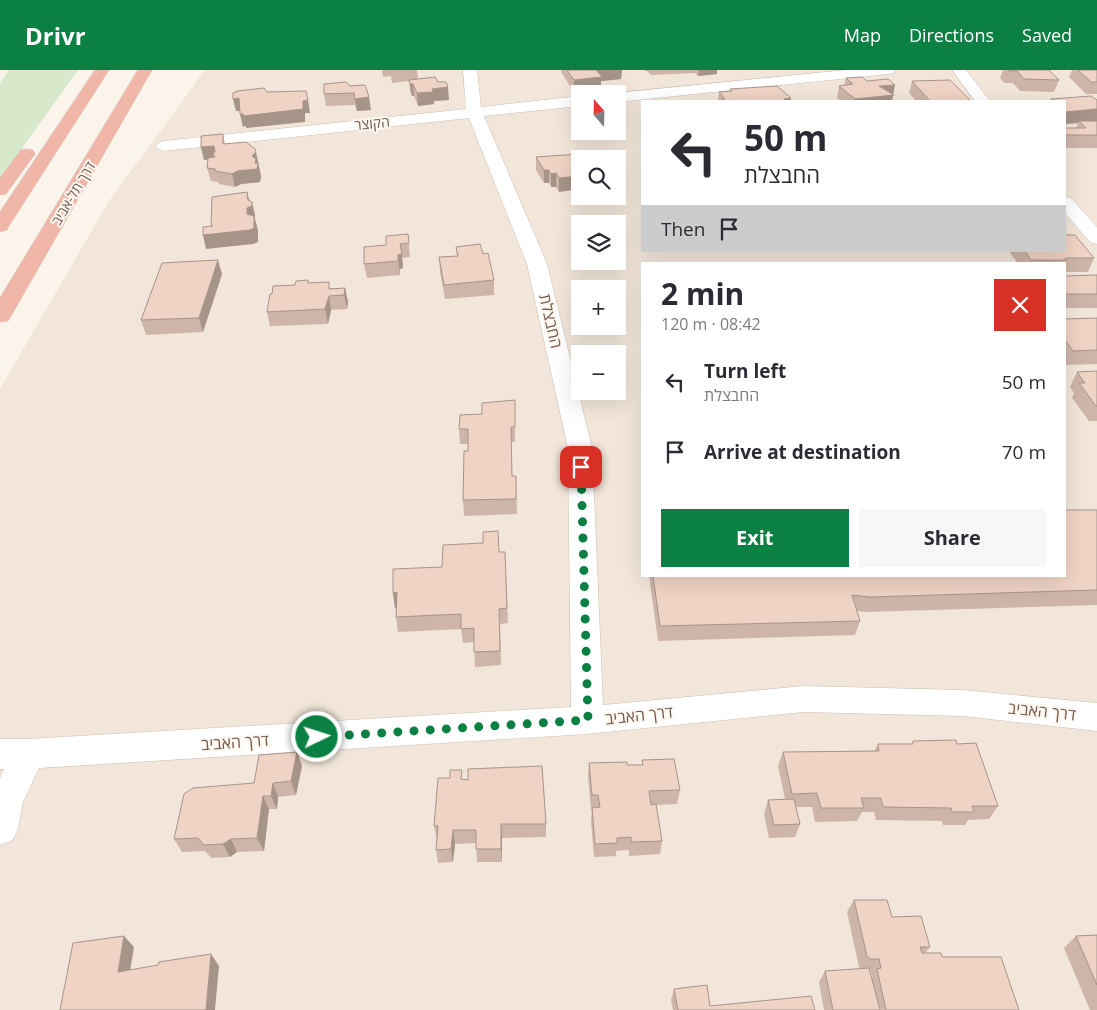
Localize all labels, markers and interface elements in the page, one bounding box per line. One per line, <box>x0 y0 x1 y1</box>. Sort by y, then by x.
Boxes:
text: Drivr <box>25 19 86 52</box>
text: Map <box>844 23 881 47</box>
text: Directions <box>909 23 994 47</box>
text: Saved <box>1022 23 1072 47</box>
north arrow <box>571 85 626 140</box>
map controls <box>571 85 626 400</box>
street label: הקוצר <box>353 112 391 134</box>
text: 50 m <box>744 114 827 161</box>
icon: left <box>661 120 726 185</box>
button: search <box>571 150 626 205</box>
street label: דרך תל-אביב <box>47 158 99 228</box>
text: החבצלת <box>744 159 820 189</box>
button: layers <box>571 215 626 270</box>
icon: arrive <box>715 215 743 243</box>
text: Then <box>661 216 705 242</box>
text: 2 min <box>661 273 744 314</box>
button: close <box>994 279 1046 331</box>
button: + <box>571 280 626 335</box>
street label: החבצלת <box>534 292 568 350</box>
text: 120 m · 08:42 <box>661 313 761 335</box>
button: − <box>571 345 626 400</box>
text: Turn left <box>704 358 786 384</box>
icon: left <box>661 368 689 396</box>
text: 50 m <box>1002 369 1046 395</box>
text: החבצלת <box>704 384 759 406</box>
icon: arrive <box>661 438 689 466</box>
text: Arrive at destination <box>704 439 901 465</box>
text: 70 m <box>1002 439 1046 465</box>
pin <box>560 446 602 488</box>
icon: arrive <box>567 453 595 481</box>
button: Exit <box>661 509 849 567</box>
button: Share <box>859 509 1046 567</box>
street label: דרך האביב <box>1007 696 1077 726</box>
street label: דרך האביב <box>604 700 674 730</box>
position arrow <box>290 710 342 762</box>
street label: דרך האביב <box>200 729 270 755</box>

